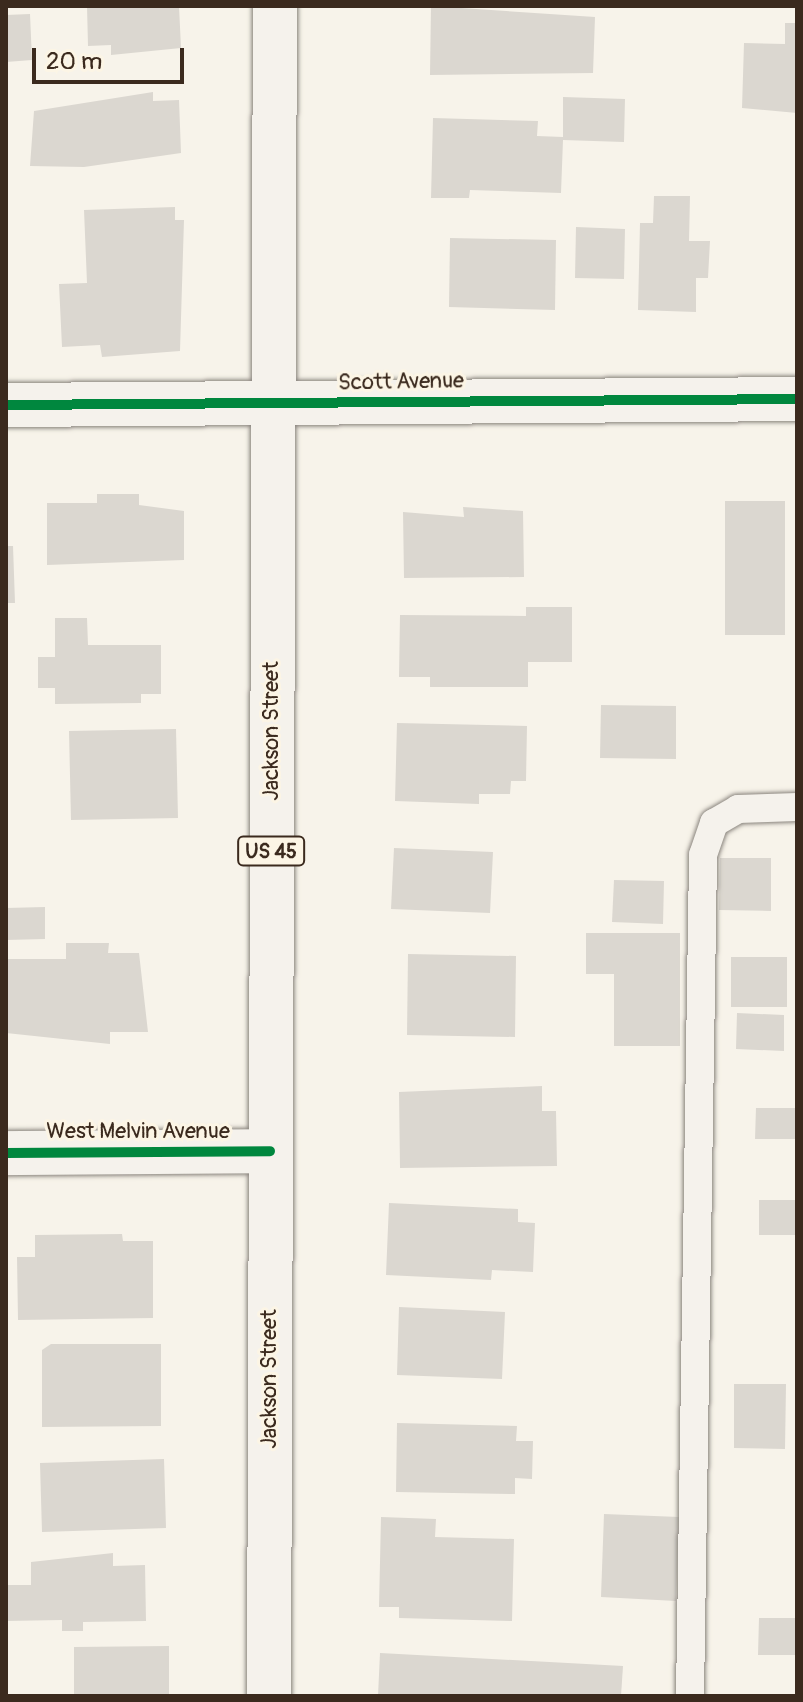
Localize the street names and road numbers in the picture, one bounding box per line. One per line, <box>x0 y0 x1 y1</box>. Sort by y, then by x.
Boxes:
street label: Scott Avenue <box>338 368 464 396</box>
street label: Jackson Street <box>259 661 285 801</box>
road number: US 45 <box>237 835 305 867</box>
street label: West Melvin Avenue <box>46 1119 230 1145</box>
street label: Jackson Street <box>257 1309 283 1449</box>

